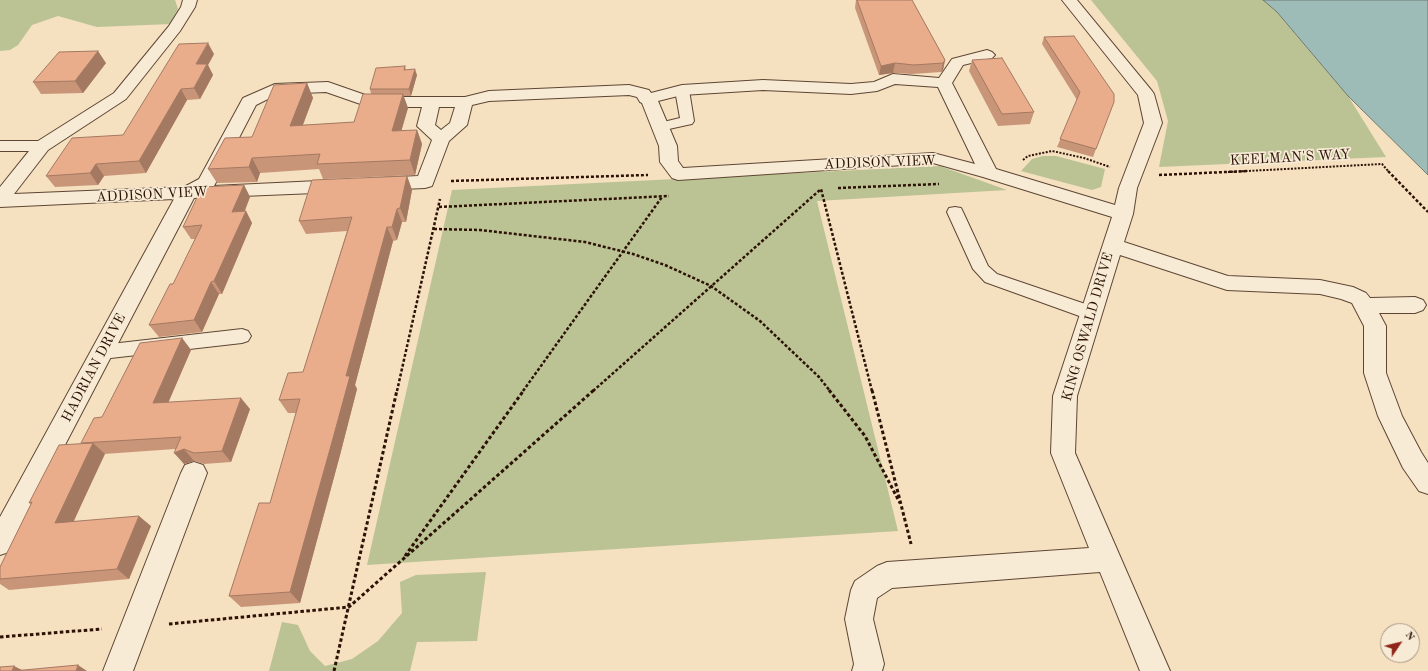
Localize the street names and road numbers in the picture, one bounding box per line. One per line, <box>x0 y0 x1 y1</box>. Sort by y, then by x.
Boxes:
street label: KEELMAN'S WAY <box>1229 146 1351 170</box>
street label: ADDISON VIEW <box>824 153 936 173</box>
street label: ADDISON VIEW <box>96 184 208 206</box>
street label: KING OSWALD DRIVE <box>1059 251 1117 403</box>
street label: HADRIAN DRIVE <box>58 311 130 425</box>

